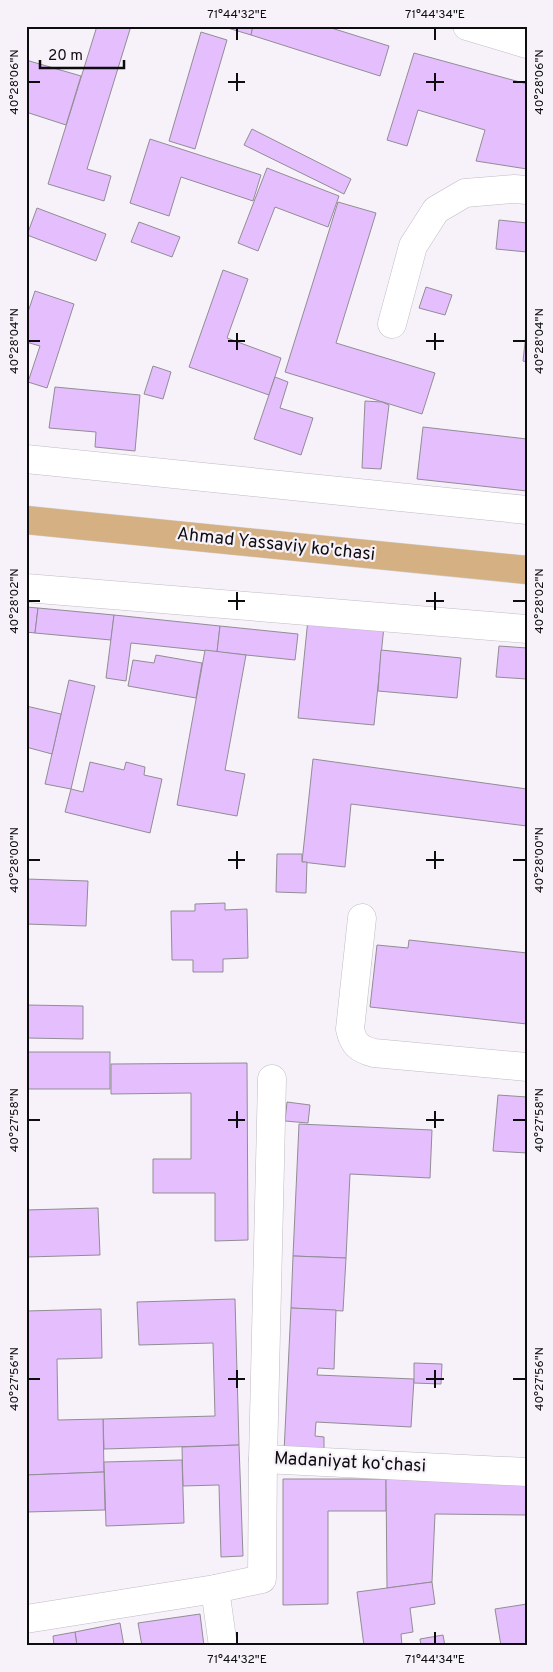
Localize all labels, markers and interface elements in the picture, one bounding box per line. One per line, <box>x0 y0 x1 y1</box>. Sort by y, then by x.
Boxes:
text: 71°44'32"E <box>207 7 267 23</box>
text: 71°44'34"E <box>405 7 465 23</box>
scale bar <box>40 38 124 70</box>
text: 20 m <box>48 47 83 66</box>
text: 40°28'06"N <box>7 49 23 115</box>
text: 40°28'06"N <box>532 49 548 115</box>
text: 40°28'04"N <box>7 308 23 374</box>
text: 40°28'04"N <box>532 308 548 374</box>
street label: Ahmad Yassaviy ko'chasi <box>176 523 376 567</box>
text: 40°28'02"N <box>7 568 23 634</box>
text: 40°28'02"N <box>532 568 548 634</box>
text: 40°28'00"N <box>7 827 23 893</box>
text: 40°28'00"N <box>532 827 548 893</box>
text: 40°27'58"N <box>7 1088 23 1152</box>
text: 40°27'58"N <box>532 1088 548 1152</box>
text: 40°27'56"N <box>7 1347 23 1411</box>
text: 40°27'56"N <box>532 1347 548 1411</box>
street label: Madaniyat koʻchasi <box>273 1448 427 1478</box>
text: 71°44'32"E <box>207 1652 267 1668</box>
text: 71°44'34"E <box>405 1652 465 1668</box>

